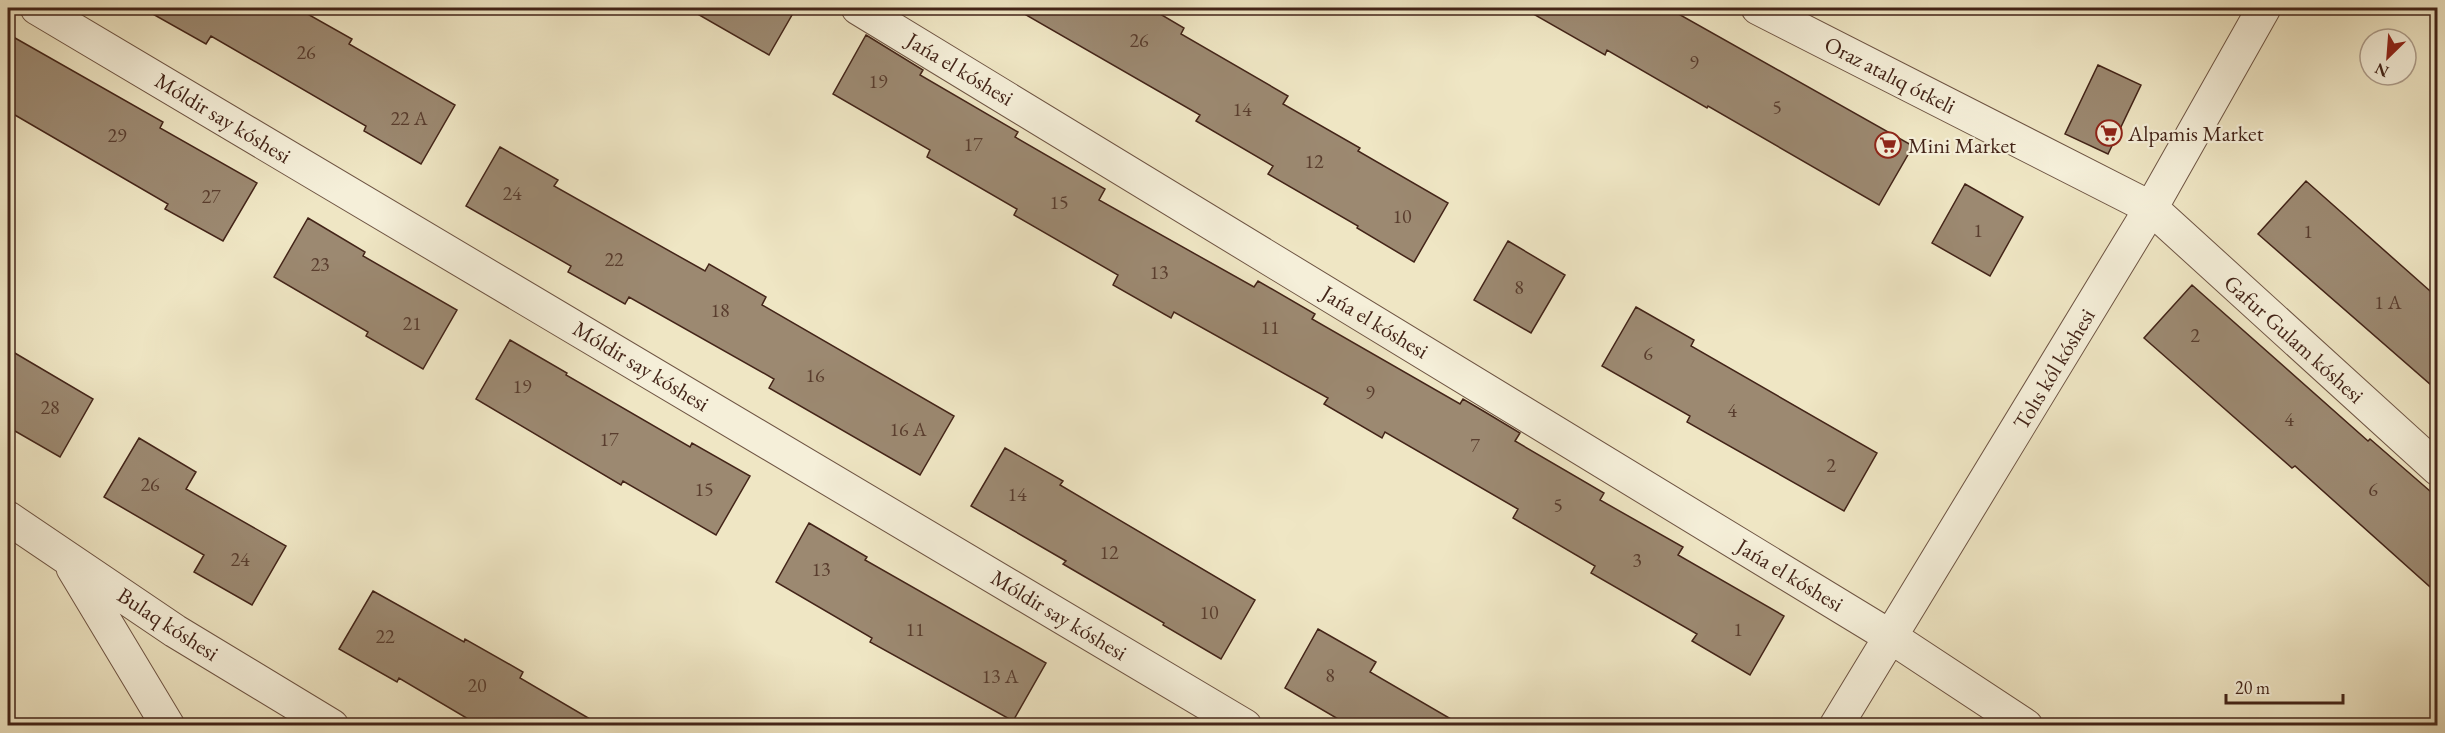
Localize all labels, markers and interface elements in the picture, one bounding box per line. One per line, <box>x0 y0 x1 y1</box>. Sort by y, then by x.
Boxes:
street label: Jańa el kóshesi <box>899 25 1019 112</box>
house number: 26 <box>1129 27 1149 53</box>
north arrow <box>2358 27 2418 87</box>
street label: Oraz atalıq ótkeli <box>1819 29 1961 121</box>
house number: 26 <box>296 39 316 65</box>
house number: 9 <box>1689 49 1699 75</box>
text: N <box>2372 58 2392 82</box>
street label: Móldir say kóshesi <box>150 66 296 170</box>
house number: 19 <box>868 68 888 94</box>
house number: 5 <box>1772 94 1782 120</box>
house number: 14 <box>1232 96 1252 122</box>
house number: 22 А <box>390 105 428 131</box>
supermarket icon: Alpamis Market <box>2094 118 2124 148</box>
place label: Alpamis Market <box>2127 119 2264 148</box>
house number: 29 <box>107 122 127 148</box>
supermarket icon: Mini Market <box>1873 130 1903 160</box>
house number: 17 <box>963 131 983 157</box>
place label: Mini Market <box>1908 131 2016 160</box>
house number: 12 <box>1304 148 1324 174</box>
house number: 24 <box>502 180 522 206</box>
house number: 27 <box>201 183 221 209</box>
house number: 15 <box>1049 189 1069 215</box>
house number: 10 <box>1392 203 1412 229</box>
house number: 1 <box>1973 217 1983 243</box>
house number: 1 <box>2303 218 2313 244</box>
house number: 22 <box>604 246 624 272</box>
house number: 23 <box>310 251 330 277</box>
house number: 13 <box>1149 259 1169 285</box>
street label: Gafur Gulam kóshesi <box>2218 268 2370 410</box>
house number: 8 <box>1514 274 1524 300</box>
street label: Jańa el kóshesi <box>1314 278 1434 365</box>
house number: 1 А <box>2374 289 2402 315</box>
house number: 18 <box>710 297 730 323</box>
street label: Tolıs kól kóshesi <box>2006 303 2102 435</box>
house number: 21 <box>402 310 422 336</box>
street label: Móldir say kóshesi <box>568 314 714 418</box>
house number: 11 <box>1260 314 1280 340</box>
house number: 2 <box>2190 322 2200 348</box>
house number: 6 <box>1643 340 1653 366</box>
house number: 16 <box>805 362 825 388</box>
house number: 19 <box>512 373 532 399</box>
house number: 9 <box>1365 379 1375 405</box>
house number: 28 <box>40 394 60 420</box>
house number: 4 <box>1727 397 1737 423</box>
house number: 4 <box>2284 406 2294 432</box>
house number: 16 А <box>889 416 927 442</box>
house number: 17 <box>599 426 619 452</box>
house number: 7 <box>1470 432 1480 458</box>
house number: 2 <box>1826 452 1836 478</box>
house number: 26 <box>140 471 160 497</box>
house number: 15 <box>694 476 714 502</box>
house number: 6 <box>2368 476 2378 502</box>
house number: 14 <box>1007 481 1027 507</box>
house number: 5 <box>1553 492 1563 518</box>
street label: Jańa el kóshesi <box>1729 531 1849 618</box>
house number: 12 <box>1099 539 1119 565</box>
house number: 24 <box>230 546 250 572</box>
house number: 3 <box>1632 547 1642 573</box>
house number: 13 <box>811 556 831 582</box>
street label: Móldir say kóshesi <box>986 563 1132 667</box>
street label: Bulaq kóshesi <box>112 580 224 668</box>
house number: 10 <box>1199 599 1219 625</box>
house number: 11 <box>905 616 925 642</box>
house number: 1 <box>1733 616 1743 642</box>
house number: 22 <box>375 623 395 649</box>
house number: 8 <box>1325 662 1335 688</box>
house number: 13 А <box>981 663 1019 689</box>
scale bar <box>2226 667 2343 705</box>
house number: 20 <box>467 672 487 698</box>
text: 20 m <box>2235 676 2270 699</box>

